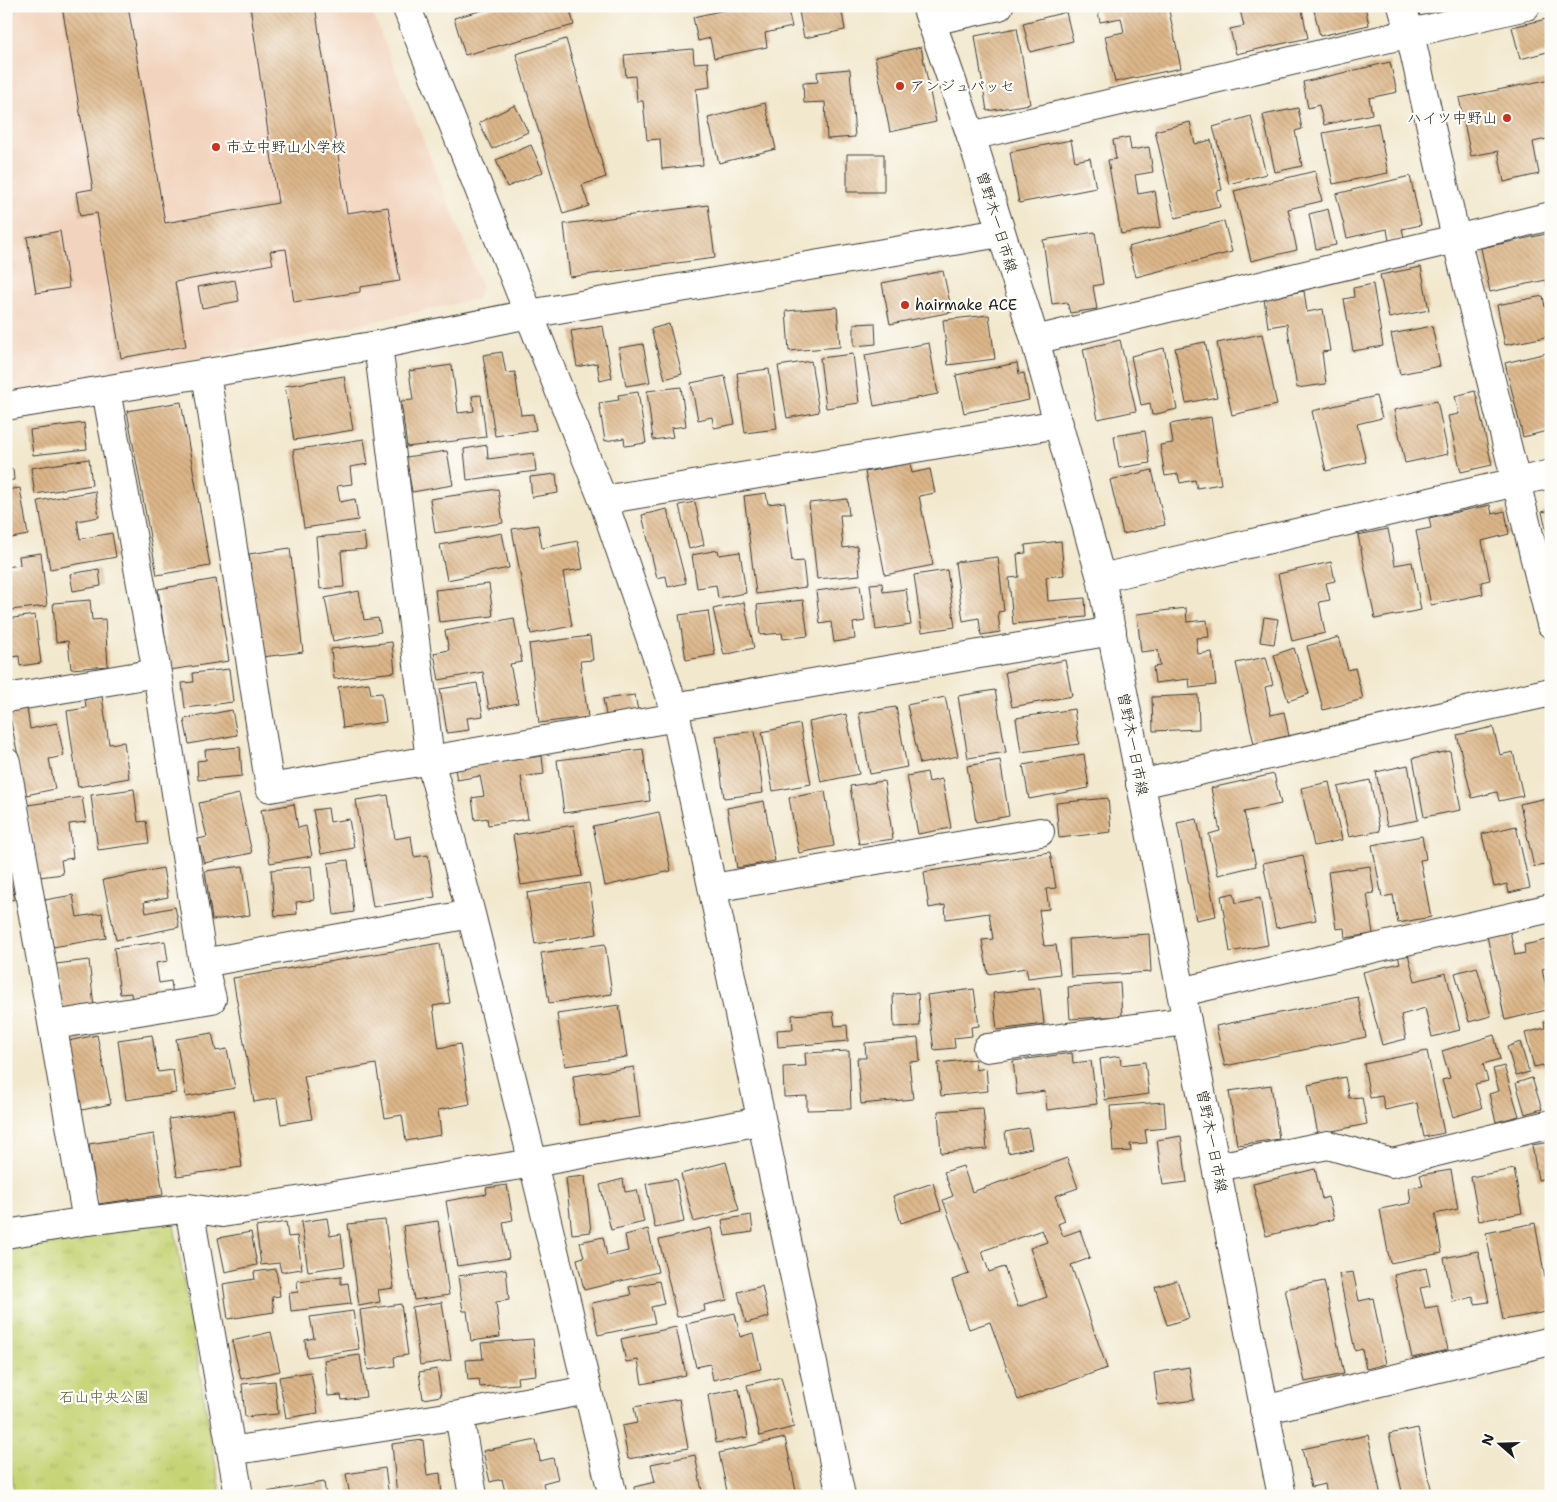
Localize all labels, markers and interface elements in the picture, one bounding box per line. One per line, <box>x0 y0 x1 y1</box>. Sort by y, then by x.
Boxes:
place label: アンジュパッセ <box>910 76 1015 96</box>
marker: アンジュパッセ <box>894 80 906 92</box>
place label: ハイツ中野山 <box>1407 108 1497 128</box>
marker: ハイツ中野山 <box>1501 112 1513 124</box>
place label: 市立中野山小学校 <box>226 137 346 157</box>
marker: 市立中野山小学校 <box>210 141 222 153</box>
street label: 曽野木一日市線 <box>972 169 1022 275</box>
place label: hairmake ACE <box>915 295 1017 315</box>
marker: hairmake ACE <box>899 299 911 311</box>
street label: 曽野木一日市線 <box>1113 691 1153 797</box>
street label: 曽野木一日市線 <box>1192 1088 1232 1194</box>
park label: 石山中央公園 <box>59 1387 149 1407</box>
north arrow <box>1474 1420 1524 1470</box>
text: N <box>1477 1431 1498 1448</box>

